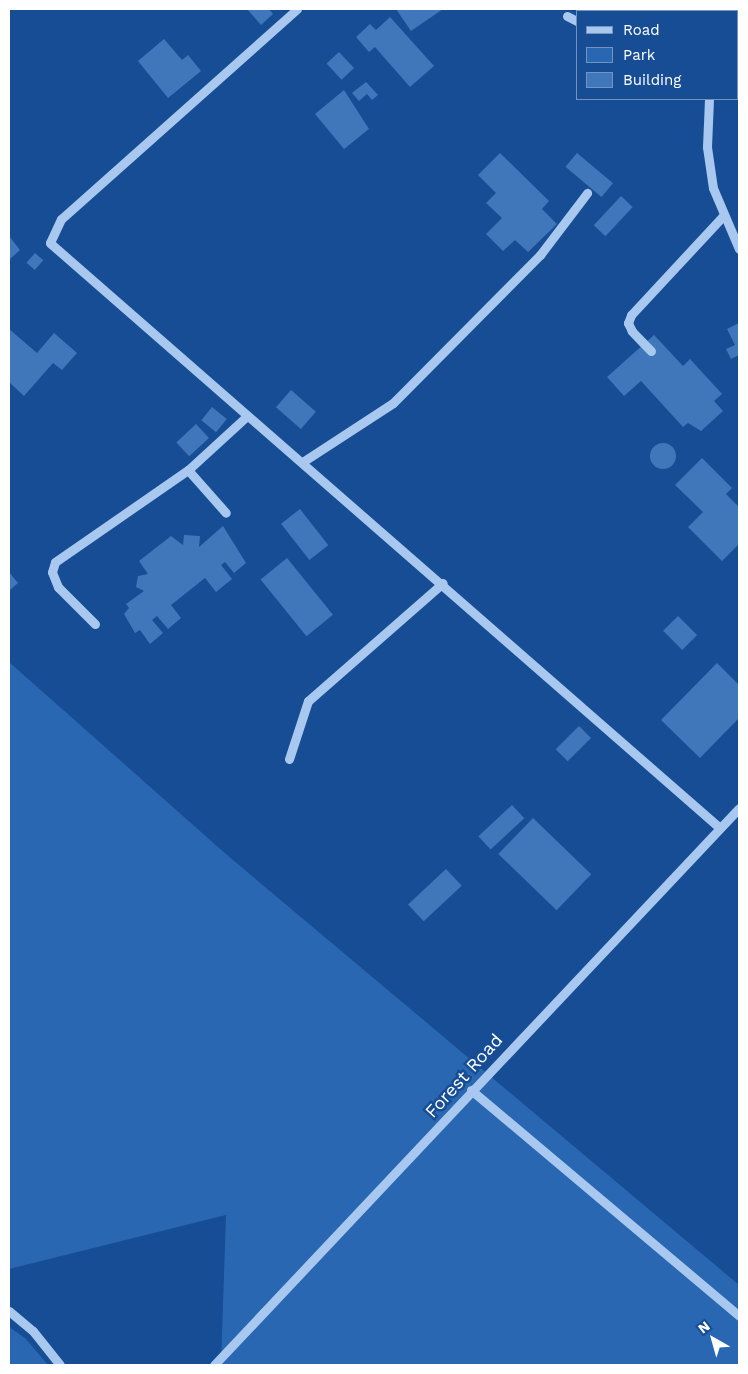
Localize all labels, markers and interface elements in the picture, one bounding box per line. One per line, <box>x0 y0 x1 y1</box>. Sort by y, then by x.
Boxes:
legend <box>576 10 738 100</box>
text: Road <box>623 21 660 39</box>
text: Park <box>623 46 655 64</box>
text: Building <box>623 71 681 89</box>
street label: Forest Road <box>421 1030 507 1122</box>
north arrow <box>688 1314 738 1364</box>
text: N <box>695 1318 713 1337</box>

